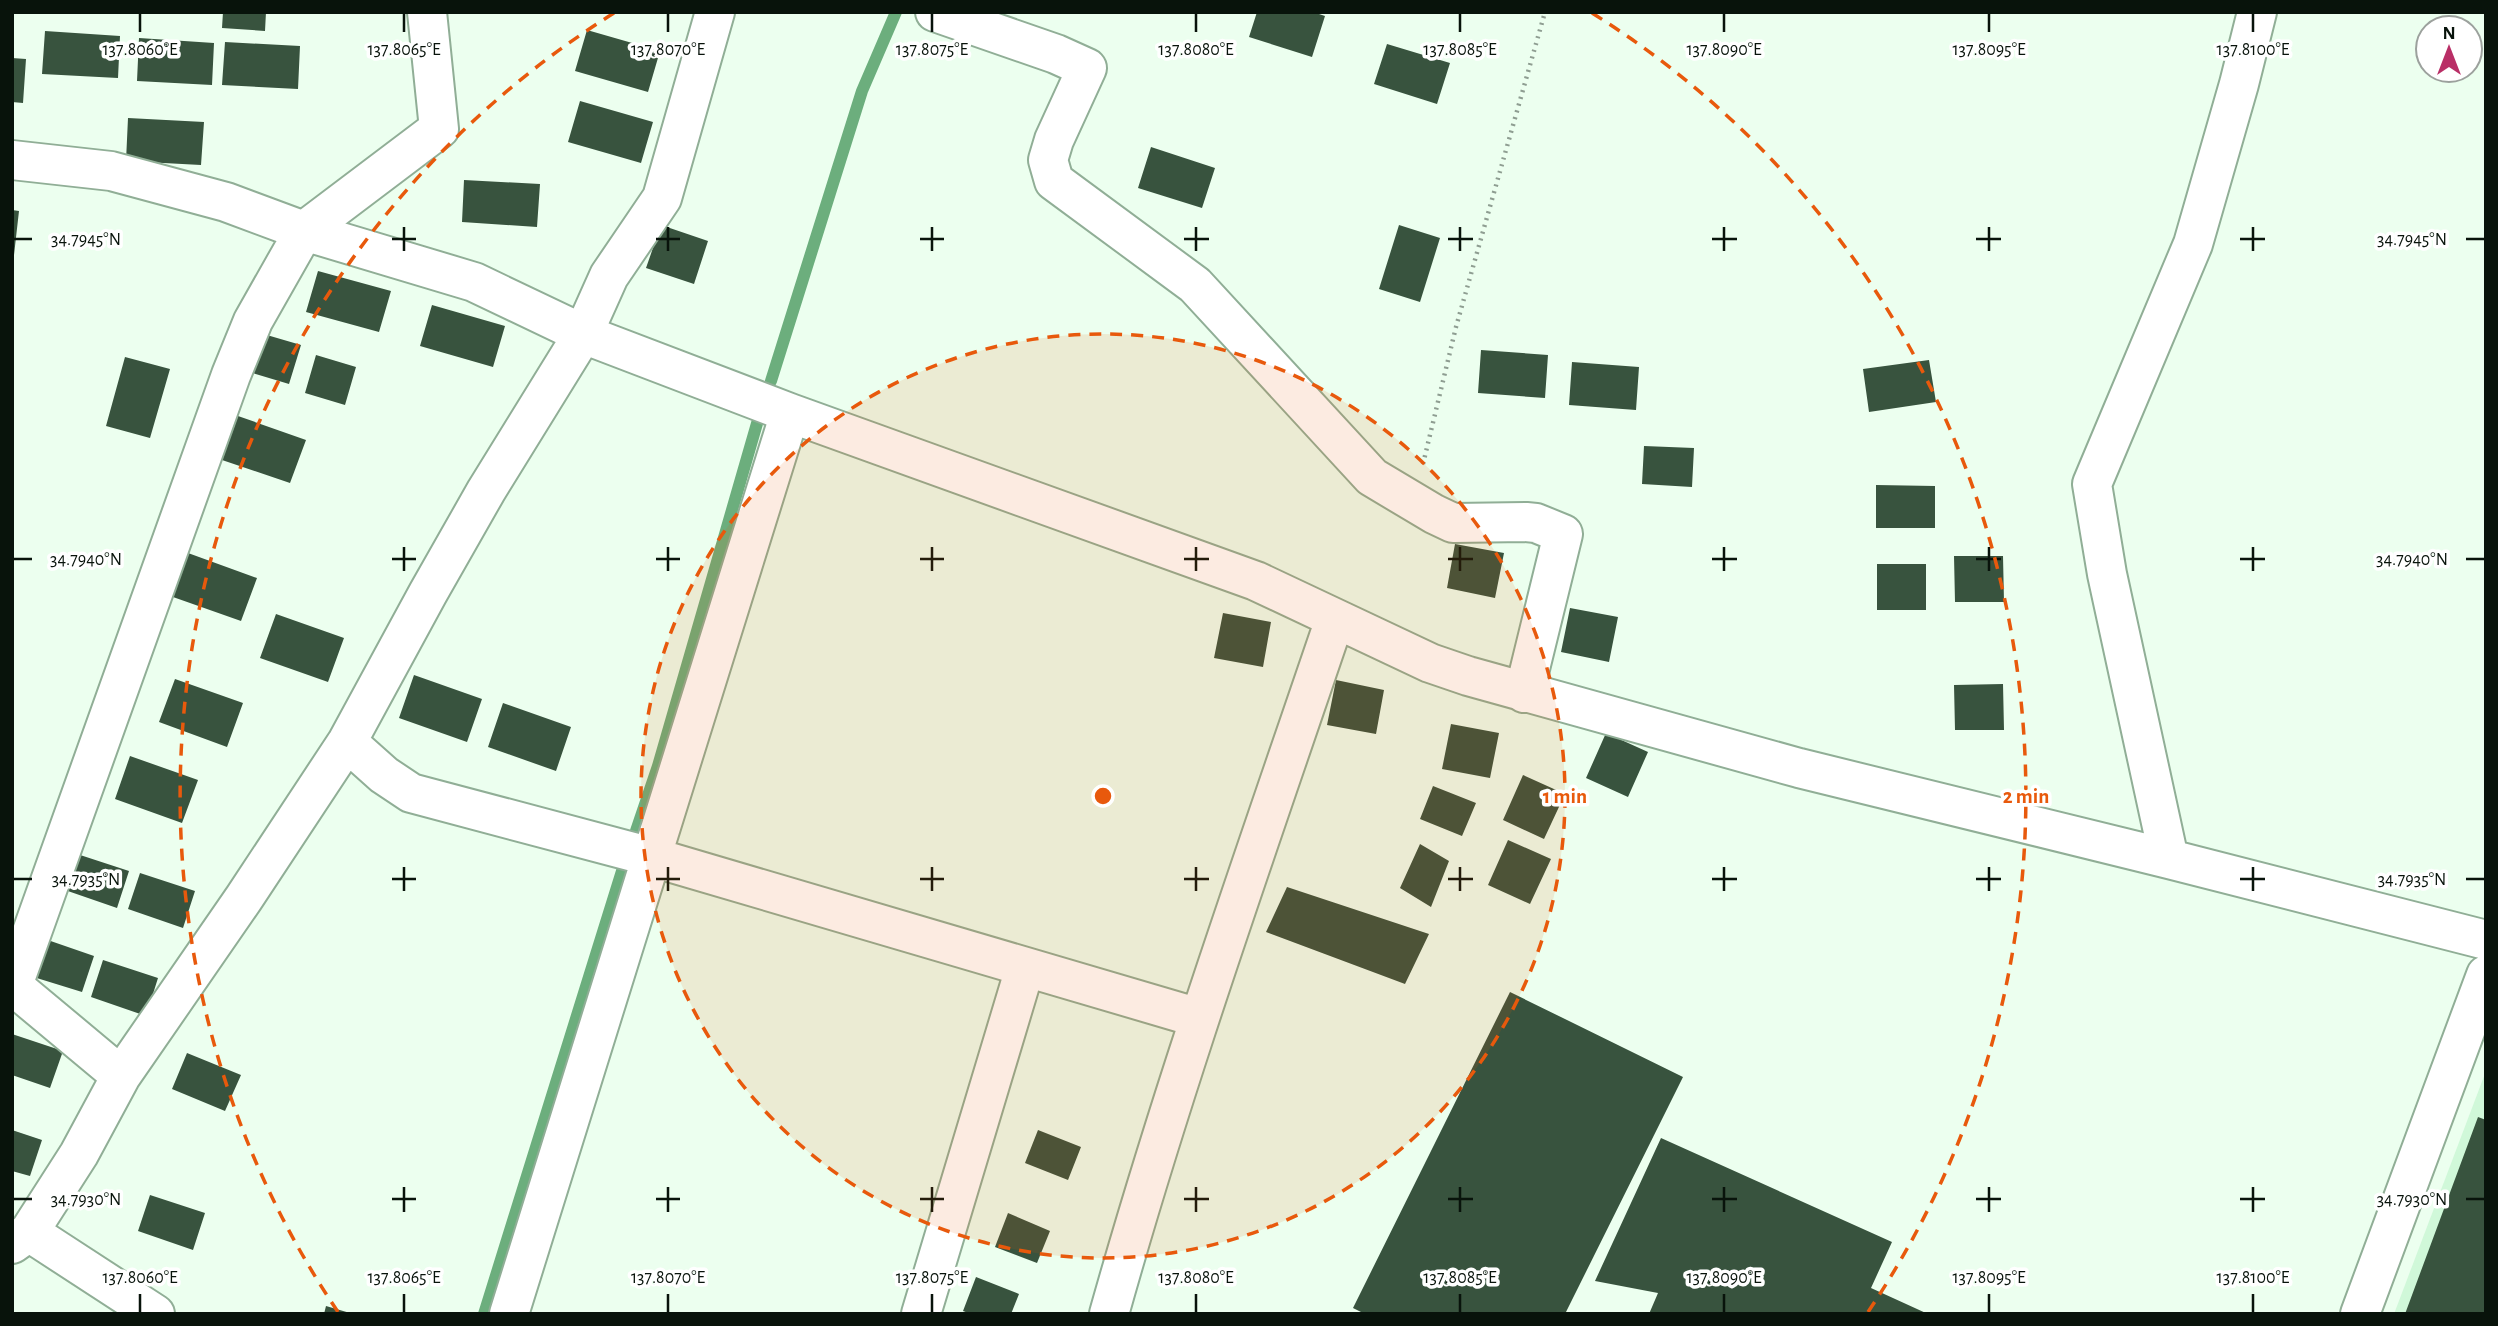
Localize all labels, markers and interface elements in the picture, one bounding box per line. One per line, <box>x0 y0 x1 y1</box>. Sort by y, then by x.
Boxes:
north arrow <box>2414 14 2484 84</box>
text: N <box>2442 24 2456 43</box>
text: 137.8060°E <box>102 41 178 59</box>
text: 137.8065°E <box>367 41 441 59</box>
text: 137.8070°E <box>631 41 705 59</box>
text: 137.8075°E <box>896 41 968 59</box>
text: 137.8080°E <box>1158 41 1234 59</box>
text: 137.8085°E <box>1423 41 1497 59</box>
text: 137.8090°E <box>1686 41 1762 59</box>
text: 137.8095°E <box>1952 41 2026 59</box>
text: 137.8100°E <box>2217 41 2290 59</box>
text: 34.7945°N <box>51 231 121 249</box>
text: 34.7945°N <box>2377 231 2447 249</box>
text: 34.7940°N <box>50 551 122 569</box>
text: 34.7940°N <box>2376 551 2448 569</box>
centre of rings <box>1091 784 1115 808</box>
text: 1 min <box>1543 786 1587 807</box>
text: 2 min <box>2003 786 2049 807</box>
text: 34.7935°N <box>52 871 120 889</box>
text: 34.7935°N <box>2378 871 2446 889</box>
text: 34.7930°N <box>51 1191 121 1209</box>
text: 34.7930°N <box>2377 1191 2447 1209</box>
text: 137.8060°E <box>102 1269 178 1287</box>
text: 137.8065°E <box>367 1269 441 1287</box>
text: 137.8070°E <box>631 1269 705 1287</box>
text: 137.8075°E <box>896 1269 968 1287</box>
text: 137.8080°E <box>1158 1269 1234 1287</box>
text: 137.8085°E <box>1423 1269 1497 1287</box>
text: 137.8090°E <box>1686 1269 1762 1287</box>
text: 137.8095°E <box>1952 1269 2026 1287</box>
text: 137.8100°E <box>2217 1269 2290 1287</box>

